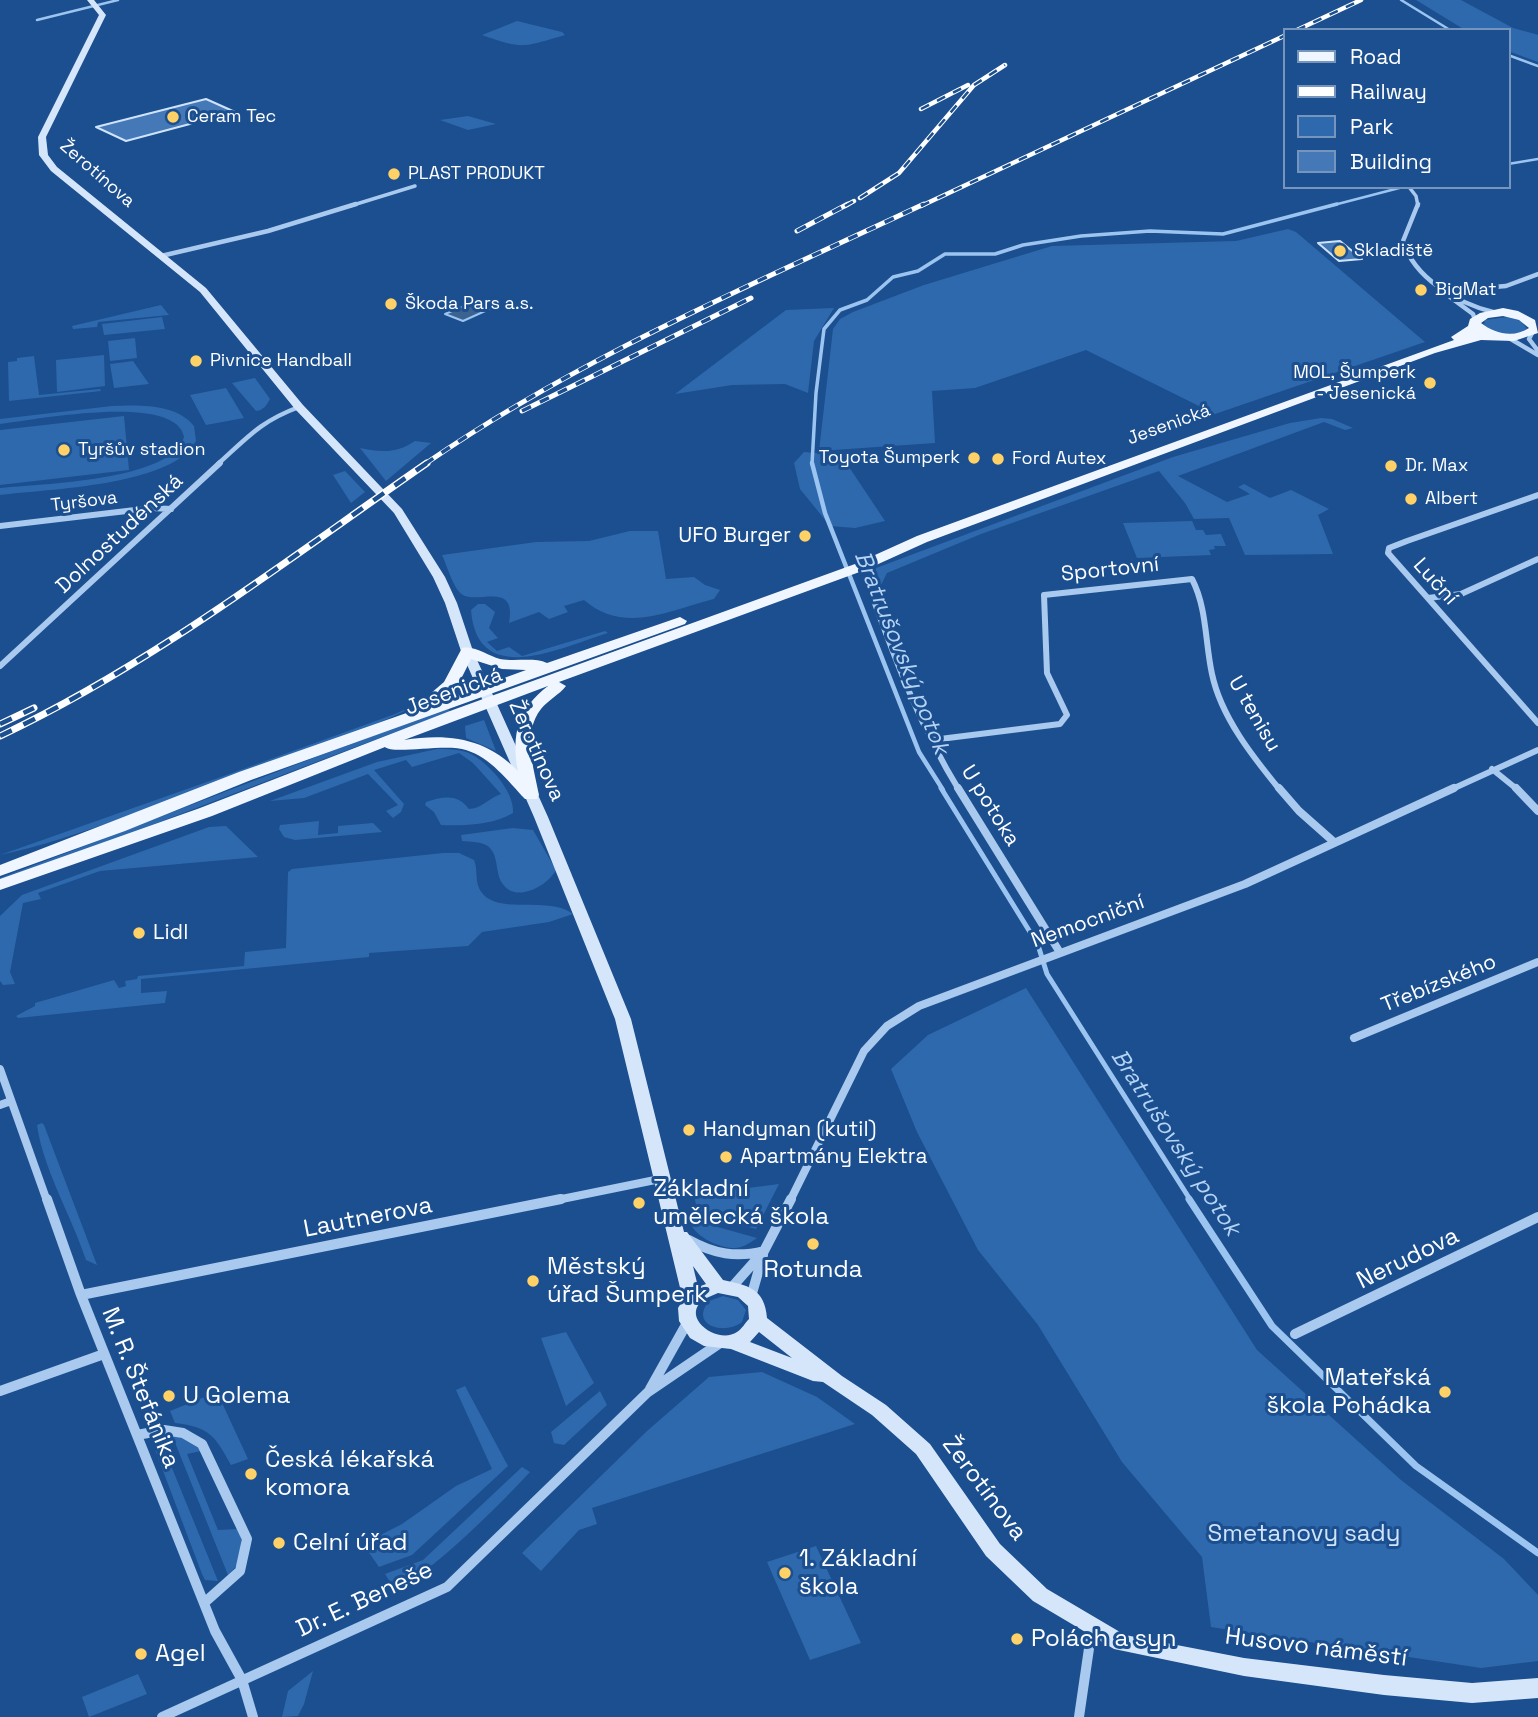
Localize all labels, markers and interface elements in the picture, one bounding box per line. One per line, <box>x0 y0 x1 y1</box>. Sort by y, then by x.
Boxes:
legend <box>1282 28 1510 189</box>
text: Road <box>1350 43 1402 70</box>
text: Railway <box>1350 78 1427 105</box>
place label: Ceram Tec <box>187 106 276 128</box>
marker: Ceram Tec <box>165 109 181 125</box>
text: Park <box>1350 113 1394 140</box>
street label: Žerotínova <box>55 136 139 212</box>
text: Building <box>1350 148 1432 175</box>
place label: PLAST PRODUKT <box>408 163 545 185</box>
marker: PLAST PRODUKT <box>386 166 402 182</box>
place label: Skladiště <box>1354 240 1433 262</box>
marker: Skladiště <box>1332 243 1348 259</box>
place label: BigMat <box>1435 279 1496 301</box>
marker: BigMat <box>1413 282 1429 298</box>
place label: Škoda Pars a.s. <box>405 293 534 315</box>
marker: Škoda Pars a.s. <box>383 296 399 312</box>
place label: Pivnice Handball <box>210 350 352 372</box>
marker: Pivnice Handball <box>188 353 204 369</box>
place label: MOL, Šumperk - Jesenická <box>1293 362 1416 404</box>
marker: MOL, Šumperk - Jesenická <box>1422 375 1438 391</box>
street label: Jesenická <box>1124 400 1214 450</box>
place label: Tyršův stadion <box>78 439 205 461</box>
marker: Tyršův stadion <box>56 442 72 458</box>
place label: Toyota Šumperk <box>819 447 960 469</box>
place label: Ford Autex <box>1012 448 1106 470</box>
marker: Toyota Šumperk <box>966 450 982 466</box>
marker: Ford Autex <box>990 451 1006 467</box>
place label: Dr. Max <box>1405 455 1468 477</box>
marker: Dr. Max <box>1383 458 1399 474</box>
street label: Dolnostudénská <box>51 469 189 599</box>
street label: Tyršova <box>50 487 118 517</box>
place label: Albert <box>1425 488 1478 510</box>
marker: Albert <box>1403 491 1419 507</box>
place label: UFO Burger <box>678 523 791 549</box>
marker: UFO Burger <box>797 528 813 544</box>
water label: Bratrušovský potok <box>848 547 954 759</box>
street label: Sportovní <box>1060 552 1160 588</box>
street label: Luční <box>1407 553 1463 611</box>
street label: Jesenická <box>402 663 506 721</box>
street label: U tenisu <box>1222 672 1286 756</box>
street label: Žerotínova <box>503 697 569 805</box>
street label: U potoka <box>955 761 1025 851</box>
street label: Nemocniční <box>1028 890 1148 954</box>
place label: Lidl <box>153 920 188 946</box>
marker: Lidl <box>131 925 147 941</box>
street label: Třebízského <box>1378 949 1500 1019</box>
water label: Bratrušovský potok <box>1104 1044 1246 1242</box>
place label: Handyman (kutil) <box>703 1117 876 1143</box>
marker: Handyman (kutil) <box>681 1122 697 1138</box>
place label: Apartmány Elektra <box>740 1144 927 1170</box>
marker: Apartmány Elektra <box>718 1149 734 1165</box>
place label: Základní umělecká škola <box>653 1175 829 1231</box>
street label: Lautnerova <box>301 1191 435 1245</box>
marker: Základní umělecká škola <box>631 1195 647 1211</box>
street label: Nerudova <box>1352 1222 1464 1296</box>
marker: Rotunda <box>805 1236 821 1252</box>
place label: Městský úřad Šumperk <box>547 1253 707 1309</box>
place label: Rotunda <box>763 1256 863 1284</box>
marker: Městský úřad Šumperk <box>525 1273 541 1289</box>
street label: M. R. Štefánika <box>95 1303 185 1473</box>
place label: Mateřská škola Pohádka <box>1266 1364 1431 1420</box>
place label: U Golema <box>183 1382 290 1410</box>
marker: Mateřská škola Pohádka <box>1437 1384 1453 1400</box>
marker: U Golema <box>161 1388 177 1404</box>
street label: Žerotínova <box>935 1431 1033 1547</box>
place label: Česká lékařská komora <box>265 1446 434 1502</box>
marker: Česká lékařská komora <box>243 1466 259 1482</box>
park label: Smetanovy sady <box>1208 1520 1400 1548</box>
place label: Celní úřad <box>293 1529 408 1557</box>
marker: Celní úřad <box>271 1535 287 1551</box>
place label: 1. Základní škola <box>799 1545 917 1601</box>
street label: Dr. E. Beneše <box>292 1556 438 1644</box>
marker: 1. Základní škola <box>777 1565 793 1581</box>
street label: Husovo náměstí <box>1223 1623 1409 1673</box>
place label: Polách a syn <box>1031 1625 1176 1653</box>
marker: Polách a syn <box>1009 1631 1025 1647</box>
place label: Agel <box>155 1640 206 1668</box>
marker: Agel <box>133 1646 149 1662</box>

